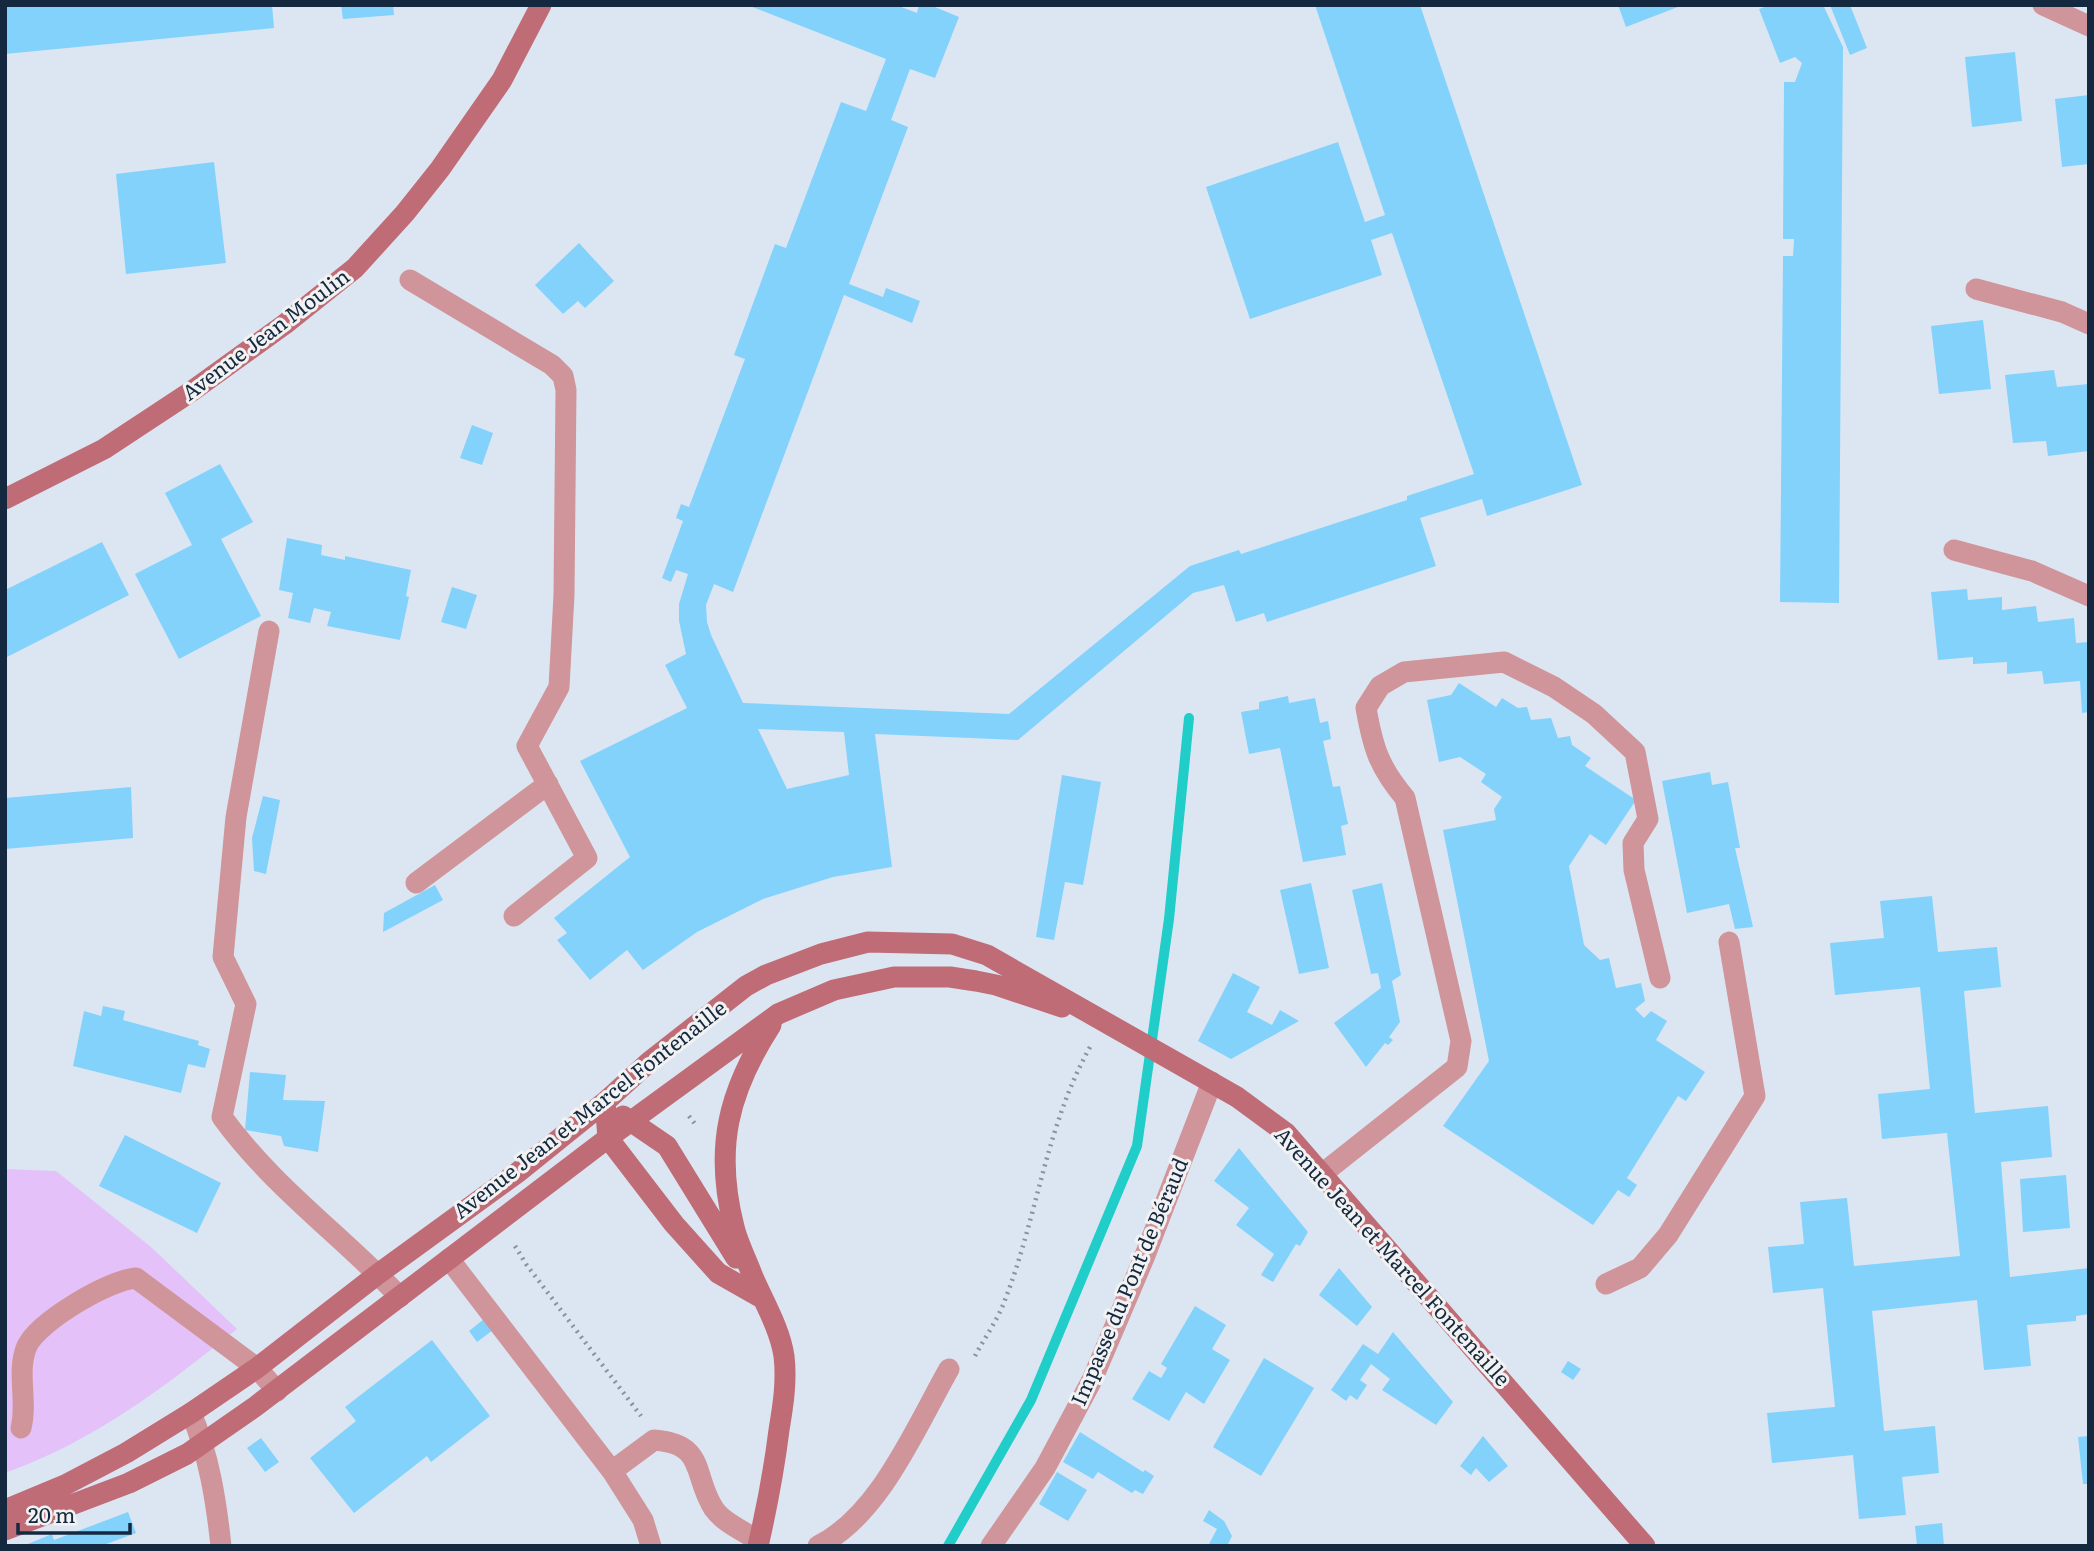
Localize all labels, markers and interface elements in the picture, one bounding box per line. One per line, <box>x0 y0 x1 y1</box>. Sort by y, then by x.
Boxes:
street label: Avenue Jean Moulin <box>174 259 355 406</box>
street label: Avenue Jean et Marcel Fontenaille <box>445 991 732 1225</box>
street label: Avenue Jean et Marcel Fontenaille <box>1269 1119 1519 1392</box>
street label: Impasse du Pont de Béraud <box>1061 1152 1194 1410</box>
scale bar <box>18 1492 130 1536</box>
text: 20 m <box>28 1498 75 1529</box>

